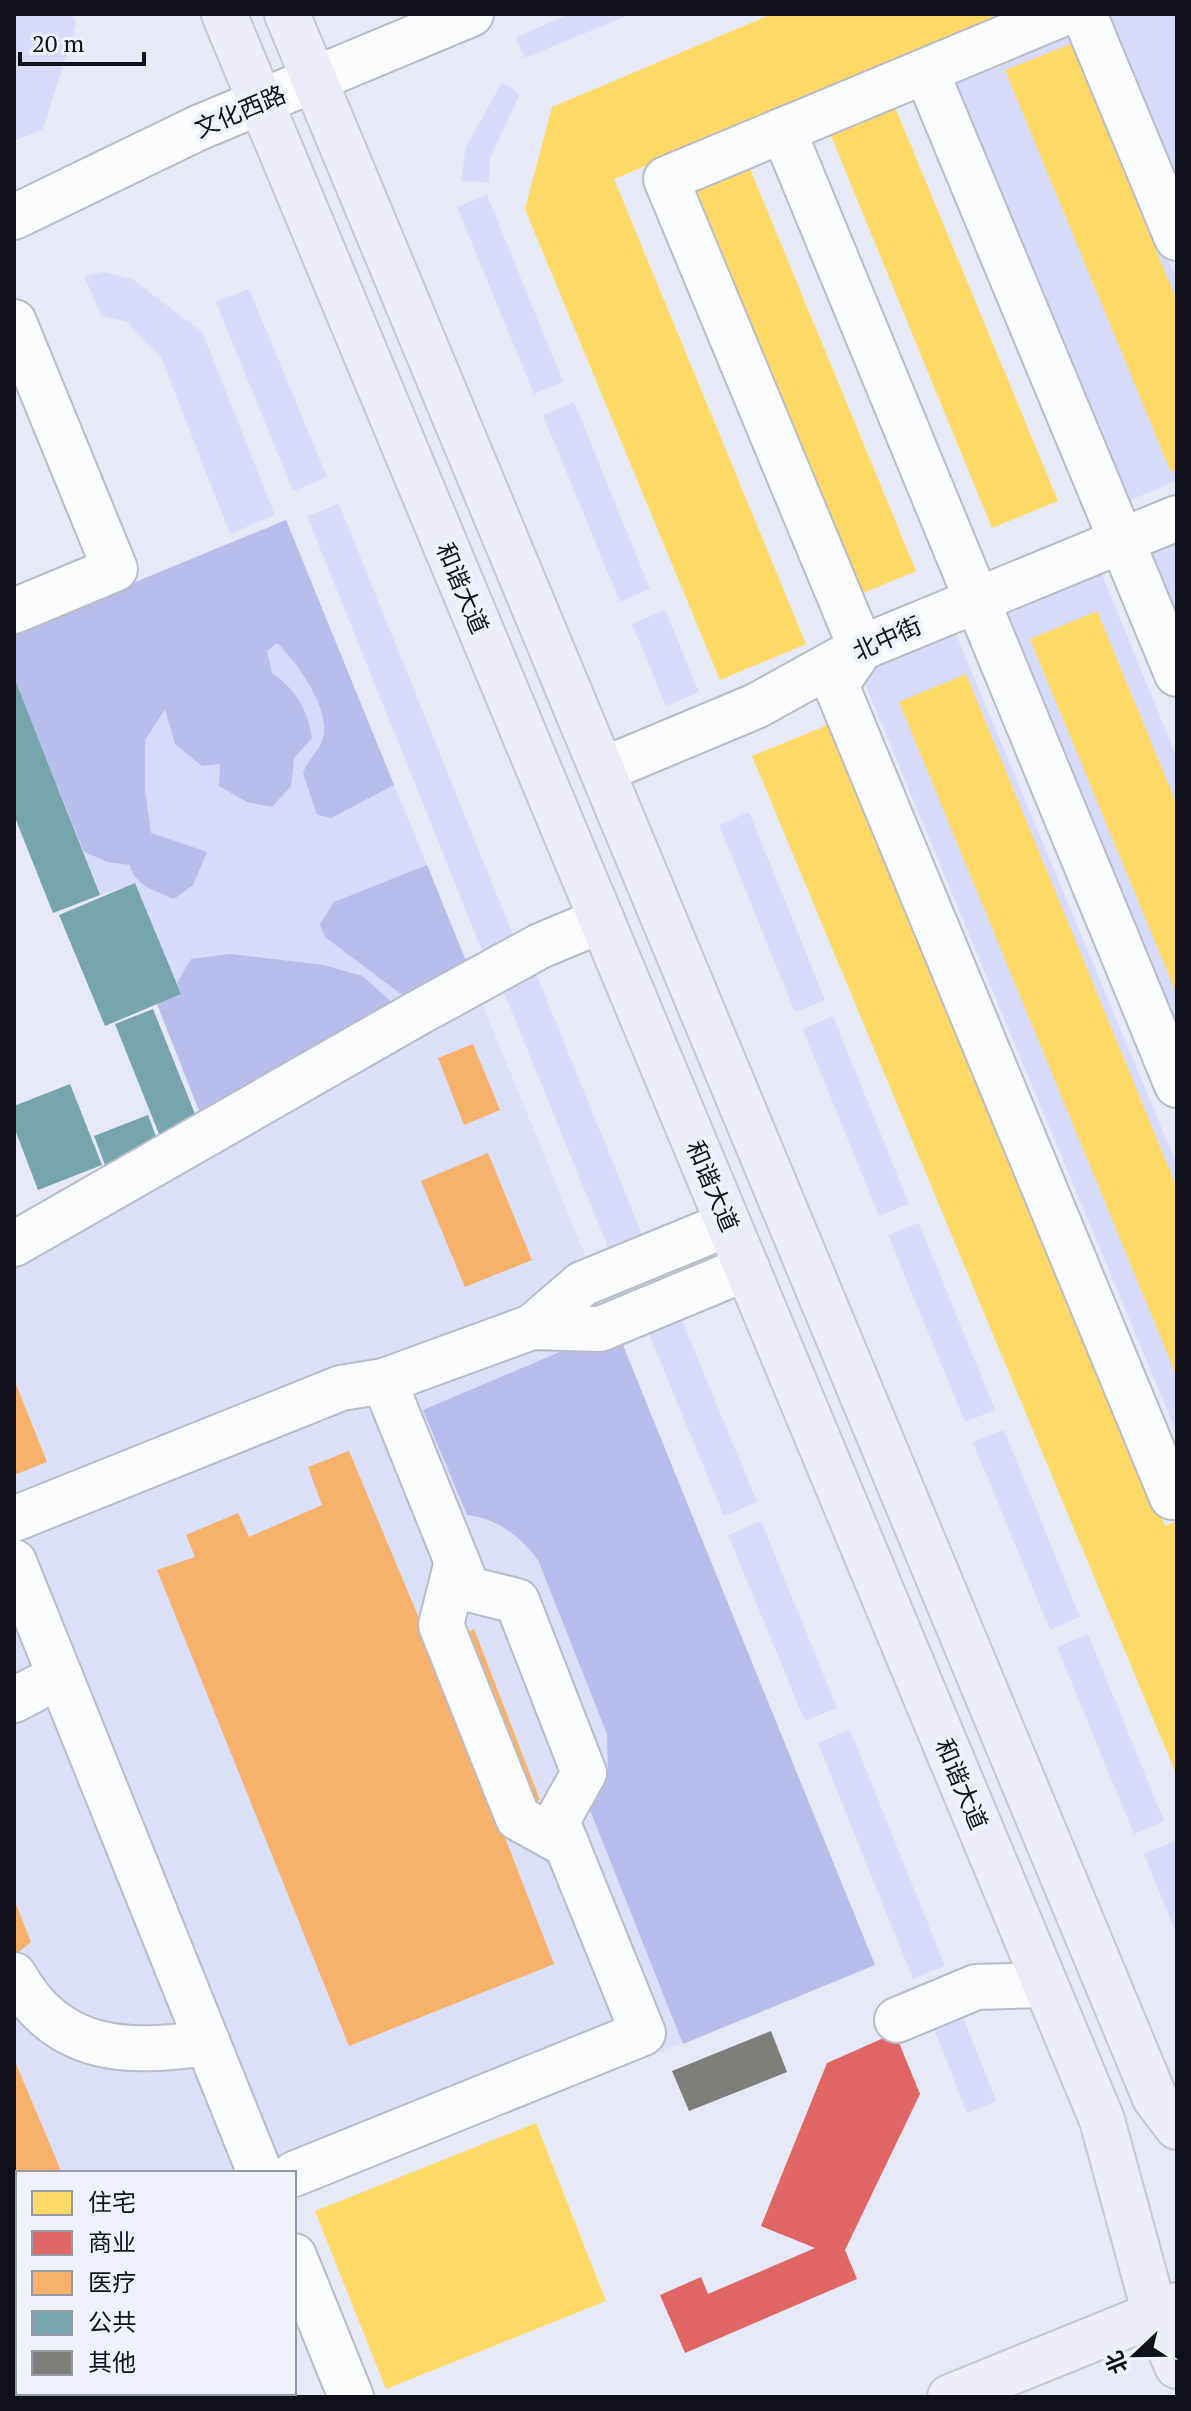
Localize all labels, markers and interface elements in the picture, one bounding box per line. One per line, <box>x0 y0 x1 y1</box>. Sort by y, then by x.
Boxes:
scale bar <box>20 16 144 66</box>
text: 20 m <box>32 27 84 59</box>
street label: 文化西路 <box>190 78 290 144</box>
street label: 和谐大道 <box>430 538 496 638</box>
street label: 北中街 <box>848 609 926 667</box>
street label: 和谐大道 <box>680 1136 746 1236</box>
street label: 和谐大道 <box>929 1734 995 1834</box>
legend <box>16 2171 296 2395</box>
text: 住宅 <box>88 2186 136 2218</box>
text: 商业 <box>88 2226 136 2258</box>
text: 医疗 <box>88 2266 136 2298</box>
text: 公共 <box>88 2306 136 2338</box>
north arrow <box>1095 2315 1175 2395</box>
text: 其他 <box>88 2346 136 2378</box>
text: 北 <box>1098 2347 1134 2378</box>

